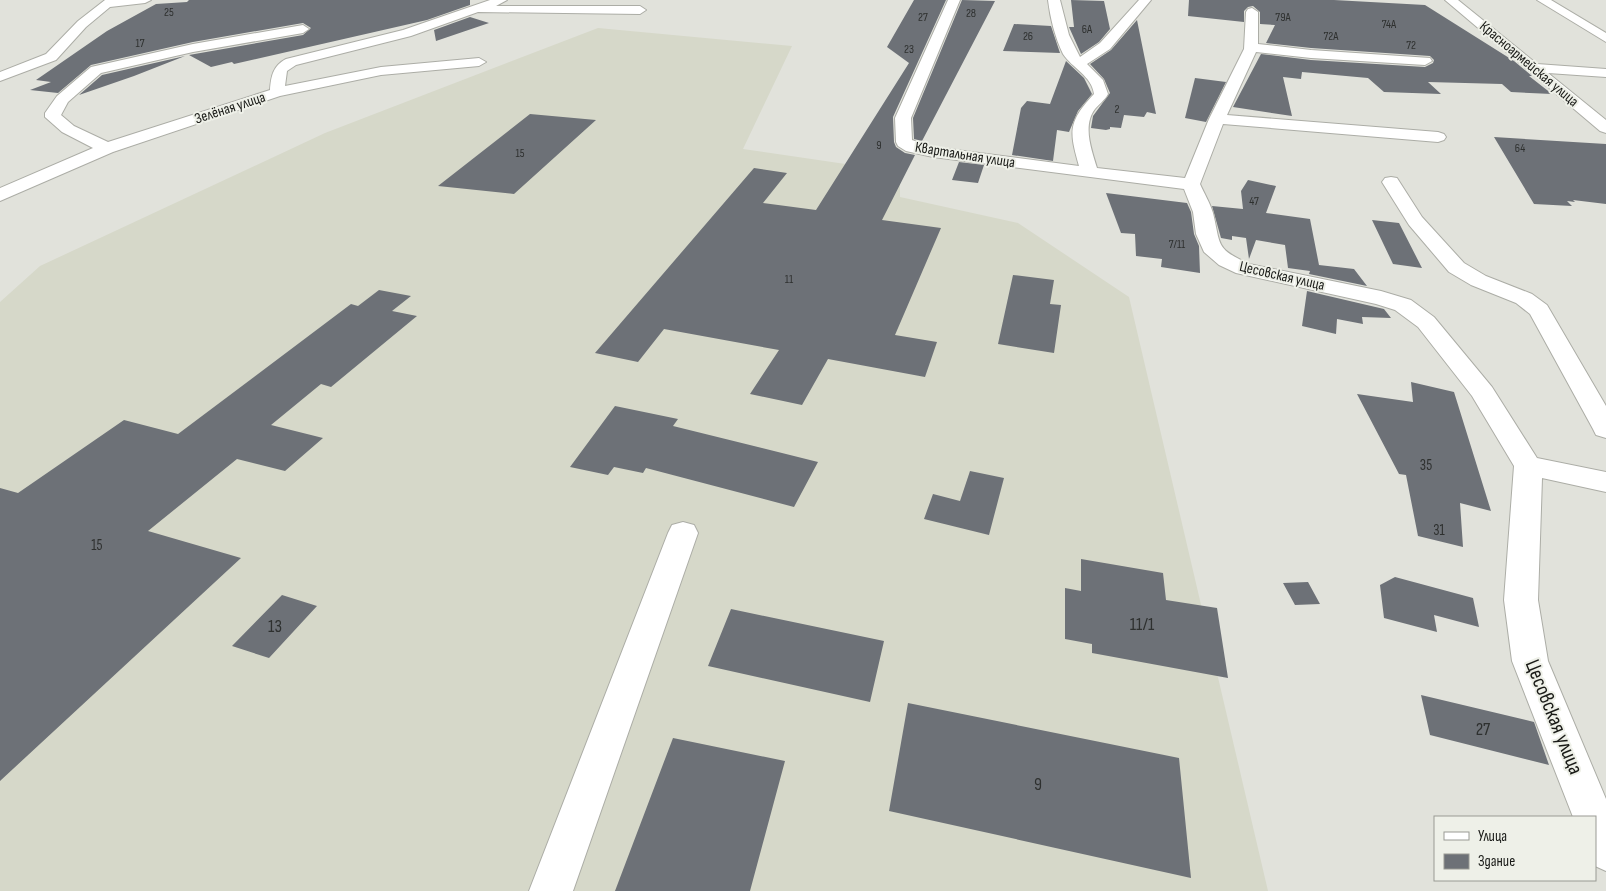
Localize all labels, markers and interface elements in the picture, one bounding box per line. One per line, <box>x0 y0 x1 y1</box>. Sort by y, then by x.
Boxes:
house number: 25 <box>164 5 174 20</box>
house number: 28 <box>966 6 976 21</box>
house number: 27 <box>918 10 928 25</box>
house number: 79А <box>1275 10 1291 25</box>
house number: 74А <box>1382 17 1397 32</box>
street label: Красноармейская улица <box>1476 17 1583 111</box>
house number: 6А <box>1082 22 1093 37</box>
house number: 26 <box>1023 29 1033 44</box>
house number: 72А <box>1324 29 1339 44</box>
house number: 17 <box>136 36 145 51</box>
house number: 72 <box>1406 38 1416 53</box>
house number: 23 <box>904 42 914 57</box>
street label: Зелёная улица <box>192 88 268 128</box>
house number: 2 <box>1115 102 1120 117</box>
house number: 9 <box>876 138 882 153</box>
street label: Квартальная улица <box>914 138 1017 172</box>
house number: 64 <box>1515 141 1525 156</box>
house number: 15 <box>515 146 525 161</box>
house number: 47 <box>1249 194 1259 209</box>
house number: 7/11 <box>1169 237 1186 252</box>
street label: Цесовская улица <box>1238 257 1327 295</box>
house number: 11 <box>785 272 794 287</box>
house number: 35 <box>1420 456 1432 475</box>
house number: 31 <box>1433 521 1446 540</box>
house number: 15 <box>91 536 103 555</box>
house number: 11/1 <box>1130 614 1155 635</box>
house number: 13 <box>268 616 282 637</box>
street label: Цесовская улица <box>1520 656 1588 778</box>
house number: 27 <box>1476 719 1491 740</box>
house number: 9 <box>1034 774 1042 795</box>
legend <box>1434 816 1596 881</box>
text: Улица <box>1478 827 1507 846</box>
text: Здание <box>1478 852 1515 871</box>

